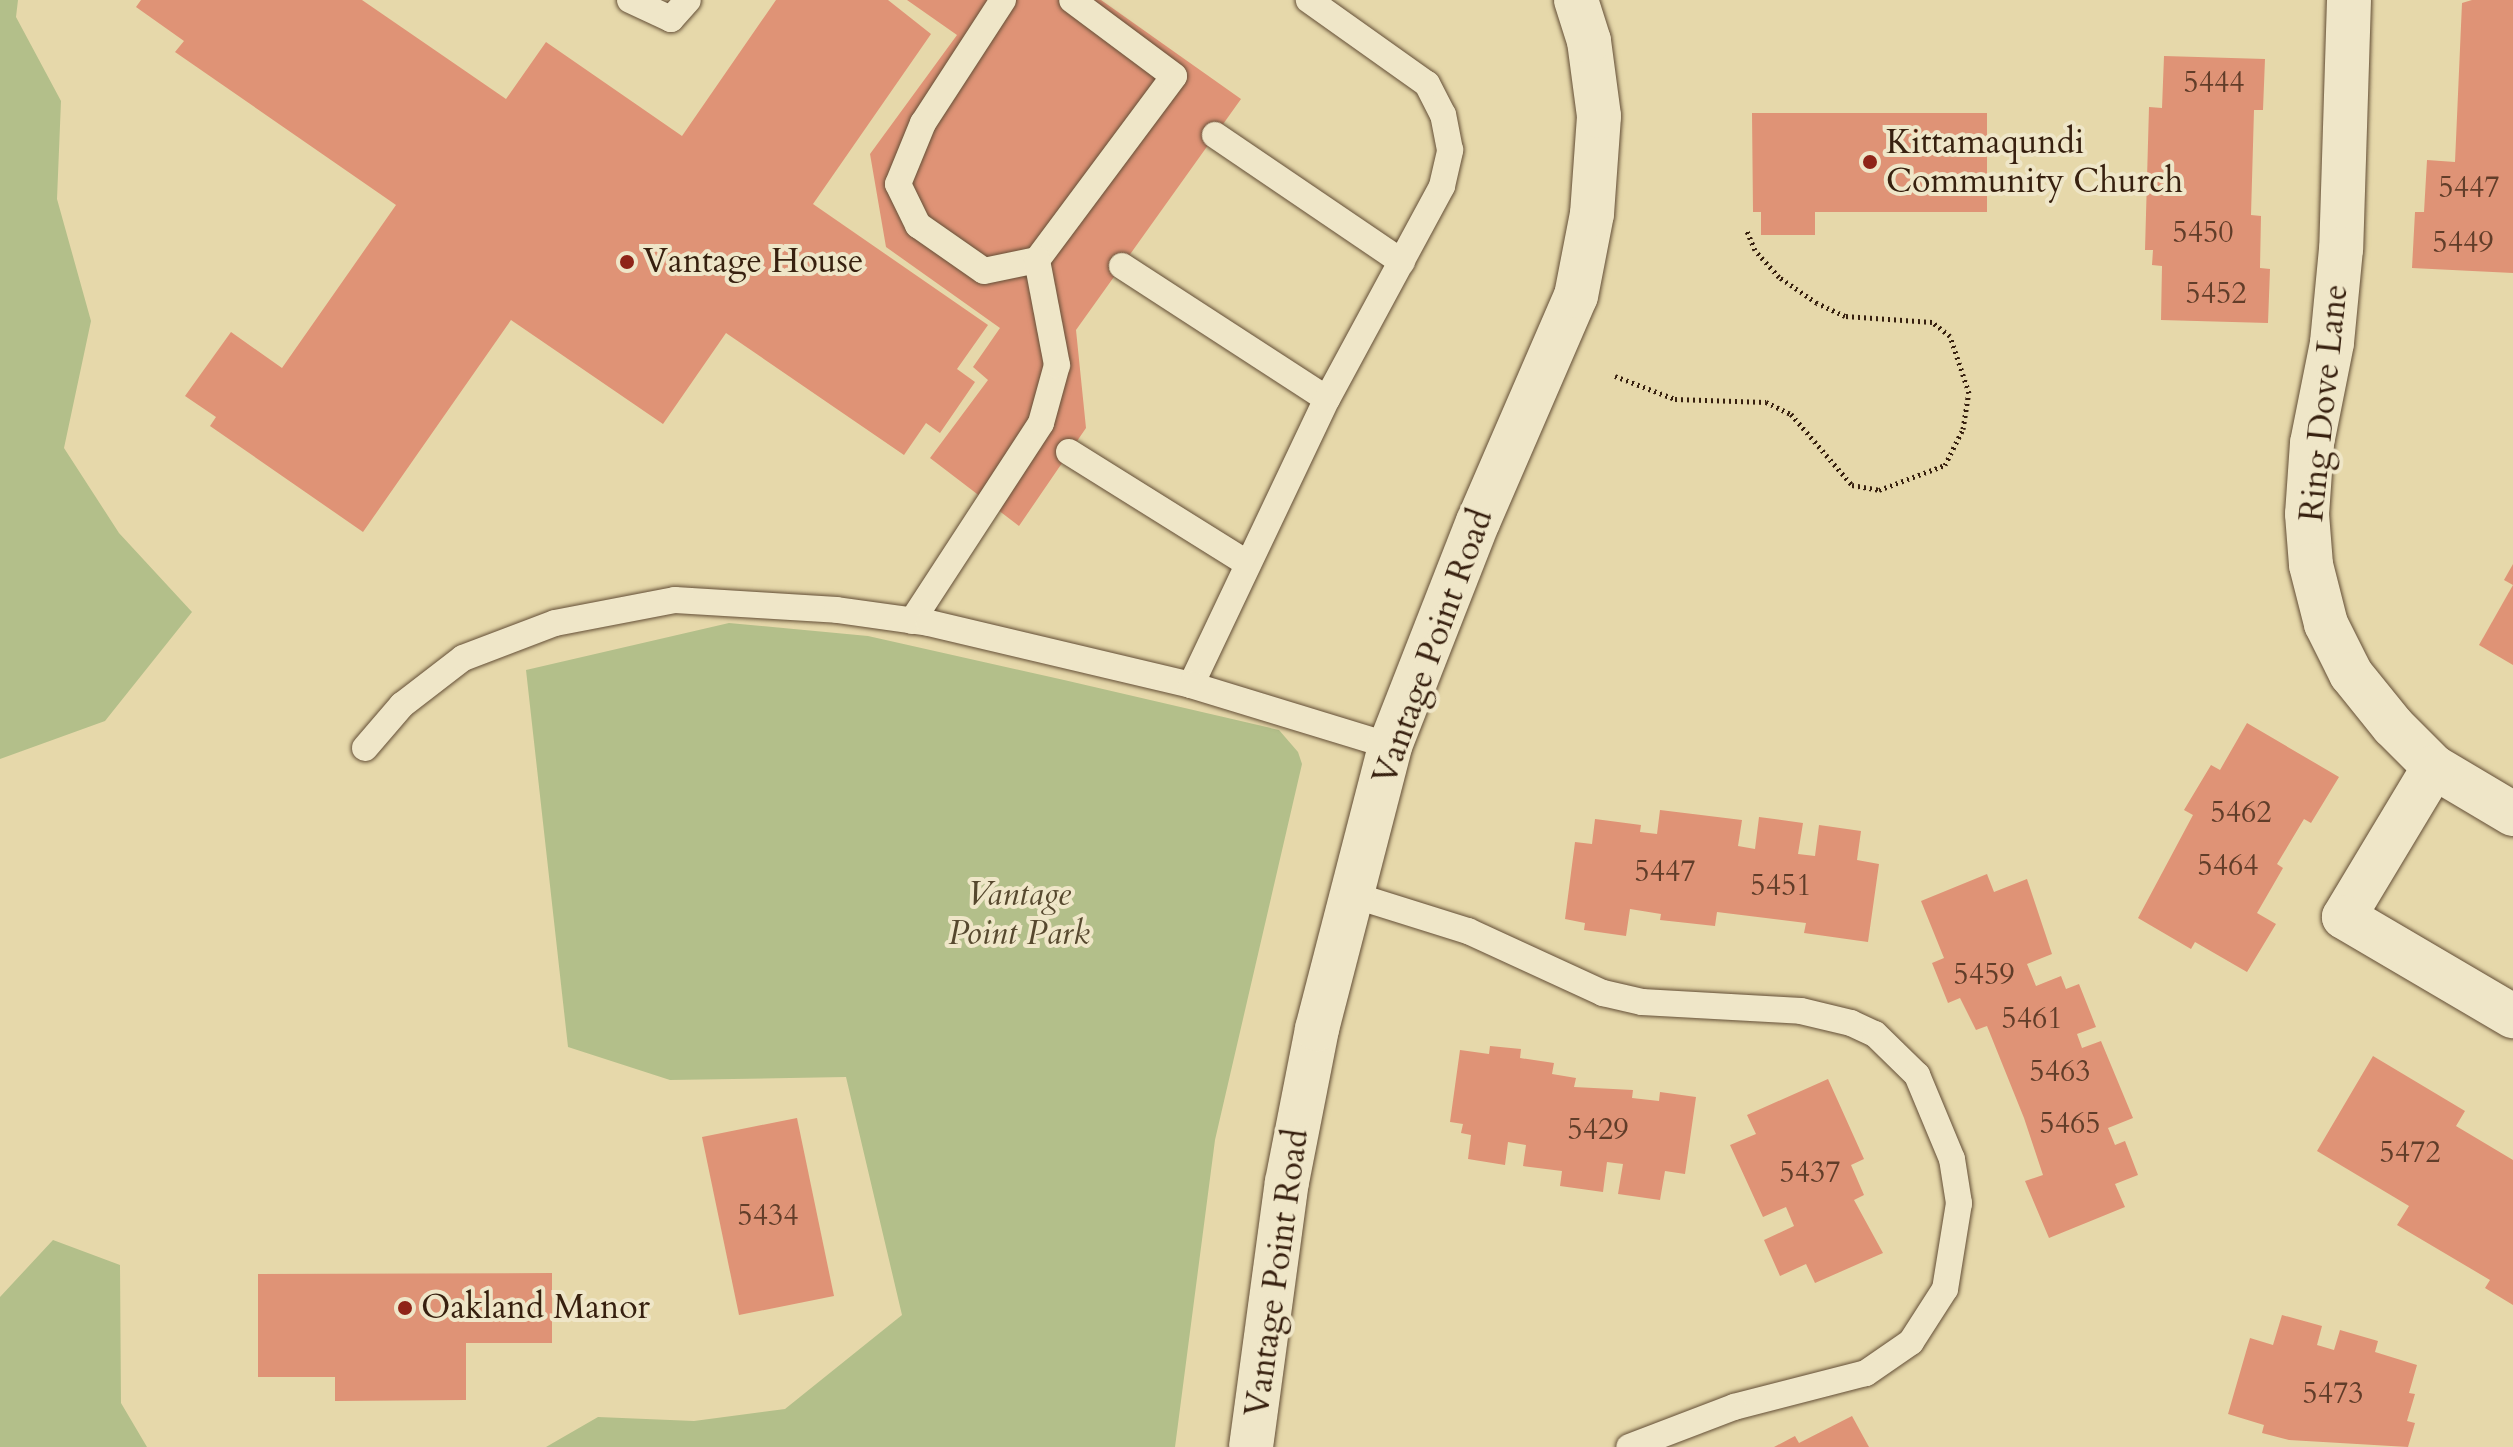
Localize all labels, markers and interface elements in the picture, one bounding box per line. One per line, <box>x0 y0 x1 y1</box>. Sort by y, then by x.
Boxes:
house number: 5444 <box>2183 65 2245 101</box>
place label: Kittamaqundi Community Church <box>1886 122 2183 202</box>
marker: Kittamaqundi Community Church <box>1861 153 1879 171</box>
house number: 5447 <box>2438 170 2500 206</box>
house number: 5450 <box>2172 215 2234 251</box>
house number: 5449 <box>2432 225 2494 261</box>
place label: Vantage House <box>643 242 863 282</box>
marker: Vantage House <box>618 253 636 271</box>
house number: 5452 <box>2185 276 2247 312</box>
street label: Ring Dove Lane <box>2291 282 2357 524</box>
street label: Vantage Point Road <box>1364 504 1502 790</box>
house number: 5462 <box>2210 795 2272 831</box>
house number: 5464 <box>2197 848 2259 884</box>
house number: 5447 <box>1634 854 1696 890</box>
house number: 5451 <box>1750 868 1812 904</box>
park label: Vantage Point Park <box>948 874 1090 954</box>
house number: 5459 <box>1953 957 2015 993</box>
house number: 5461 <box>2001 1001 2063 1037</box>
house number: 5463 <box>2029 1054 2091 1090</box>
house number: 5465 <box>2039 1106 2101 1142</box>
house number: 5429 <box>1567 1112 1629 1148</box>
street label: Vantage Point Road <box>1237 1127 1317 1419</box>
house number: 5472 <box>2379 1135 2441 1171</box>
house number: 5437 <box>1779 1155 1841 1191</box>
house number: 5434 <box>737 1198 799 1234</box>
place label: Oakland Manor <box>421 1288 650 1328</box>
marker: Oakland Manor <box>396 1299 414 1317</box>
house number: 5473 <box>2302 1376 2364 1412</box>

